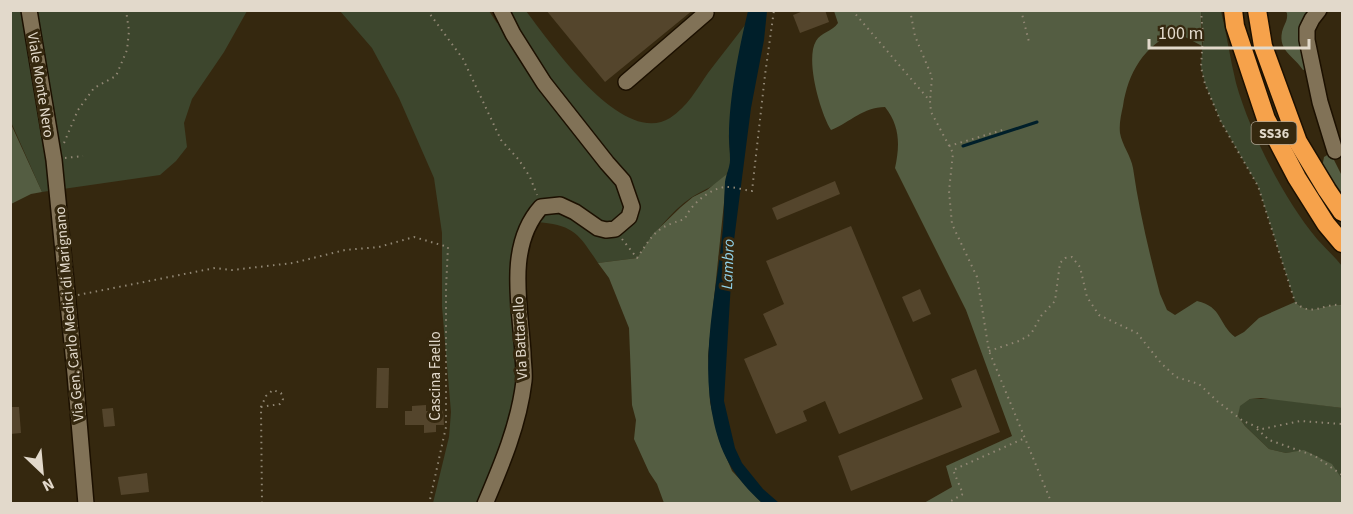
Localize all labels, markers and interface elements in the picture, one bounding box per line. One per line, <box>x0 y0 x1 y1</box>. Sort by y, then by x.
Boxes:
scale bar <box>1149 12 1310 50</box>
text: 100 m <box>1158 21 1203 46</box>
street label: Viale Monte Nero <box>22 31 59 139</box>
road number: SS36 <box>1252 122 1296 144</box>
street label: Via Gen. Carlo Medici di Marignano <box>50 206 89 422</box>
water label: Lambro <box>716 238 740 290</box>
street label: Via Battarello <box>508 296 533 380</box>
street label: Cascina Faello <box>425 331 446 421</box>
north arrow <box>12 442 72 502</box>
text: N <box>39 472 58 497</box>

